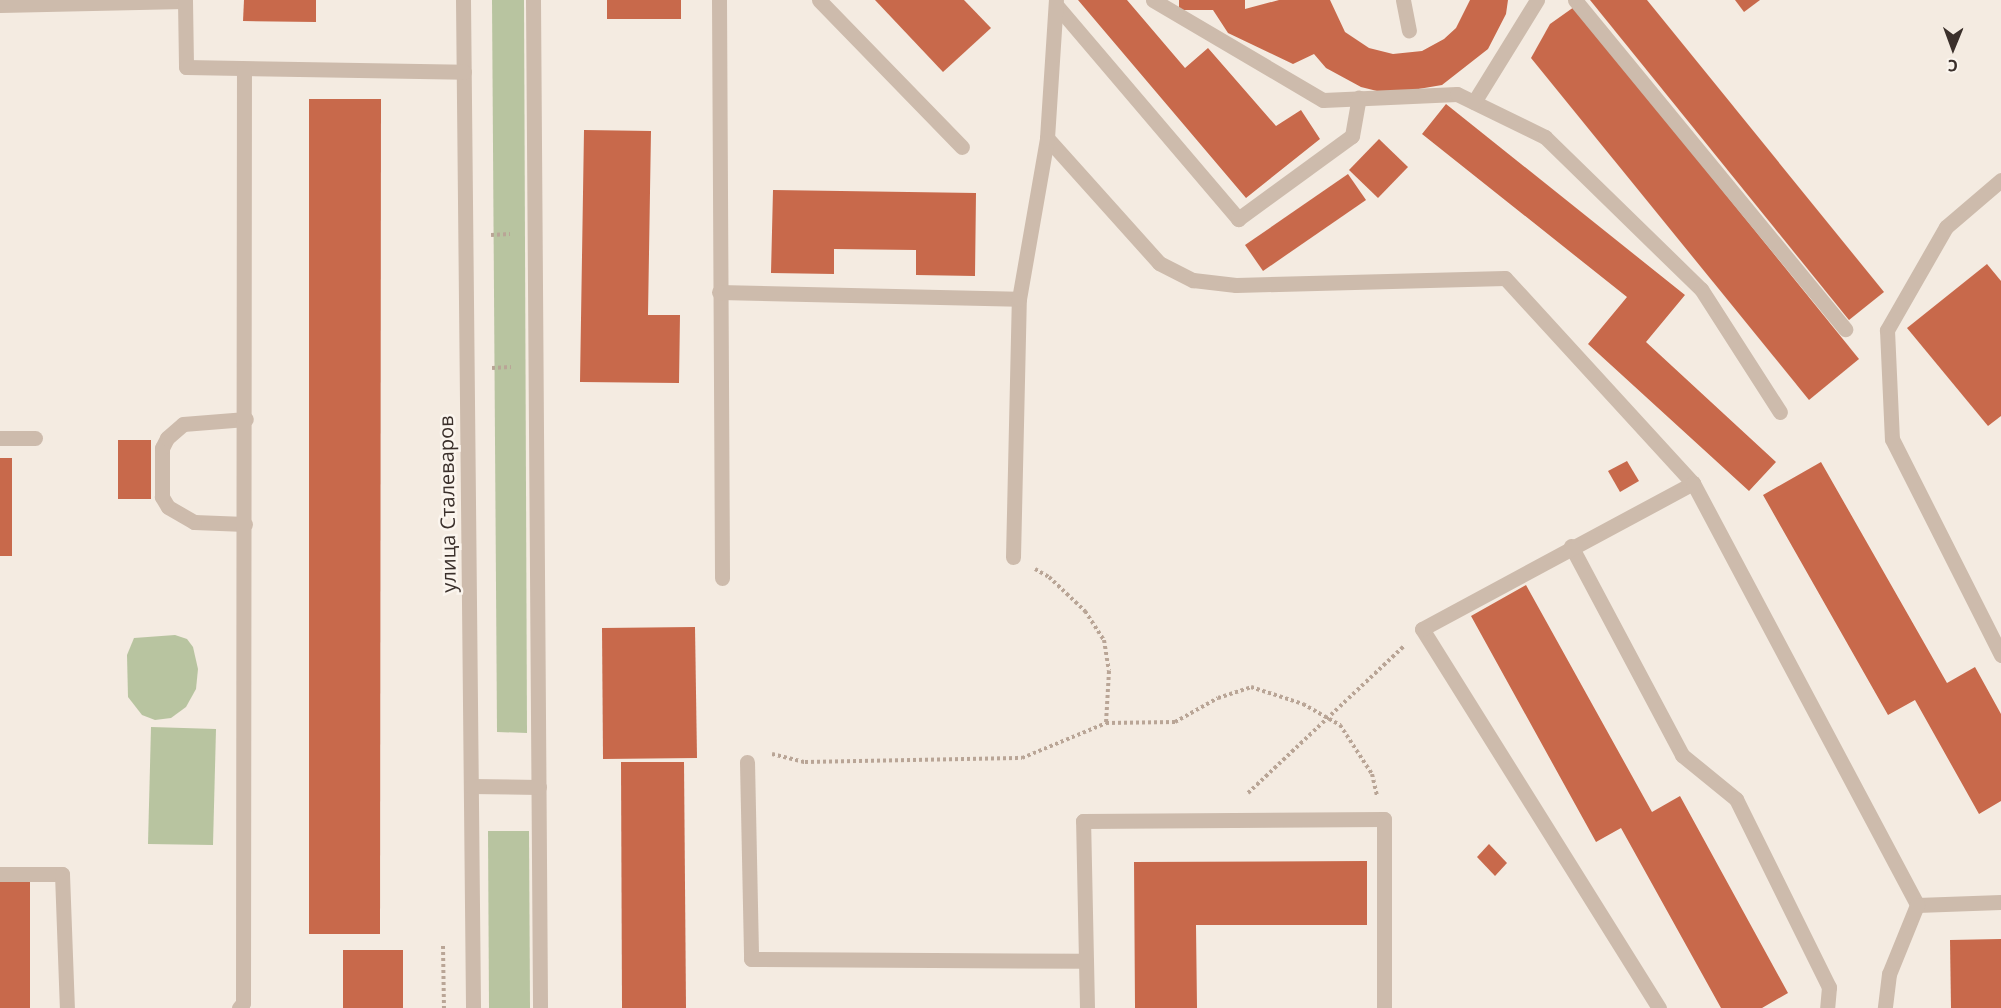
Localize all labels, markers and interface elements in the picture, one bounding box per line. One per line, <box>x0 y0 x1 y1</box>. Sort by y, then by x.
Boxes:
north arrow <box>1923 18 1983 78</box>
text: С <box>1947 55 1958 77</box>
street label: улица Сталеваров <box>433 415 461 593</box>

